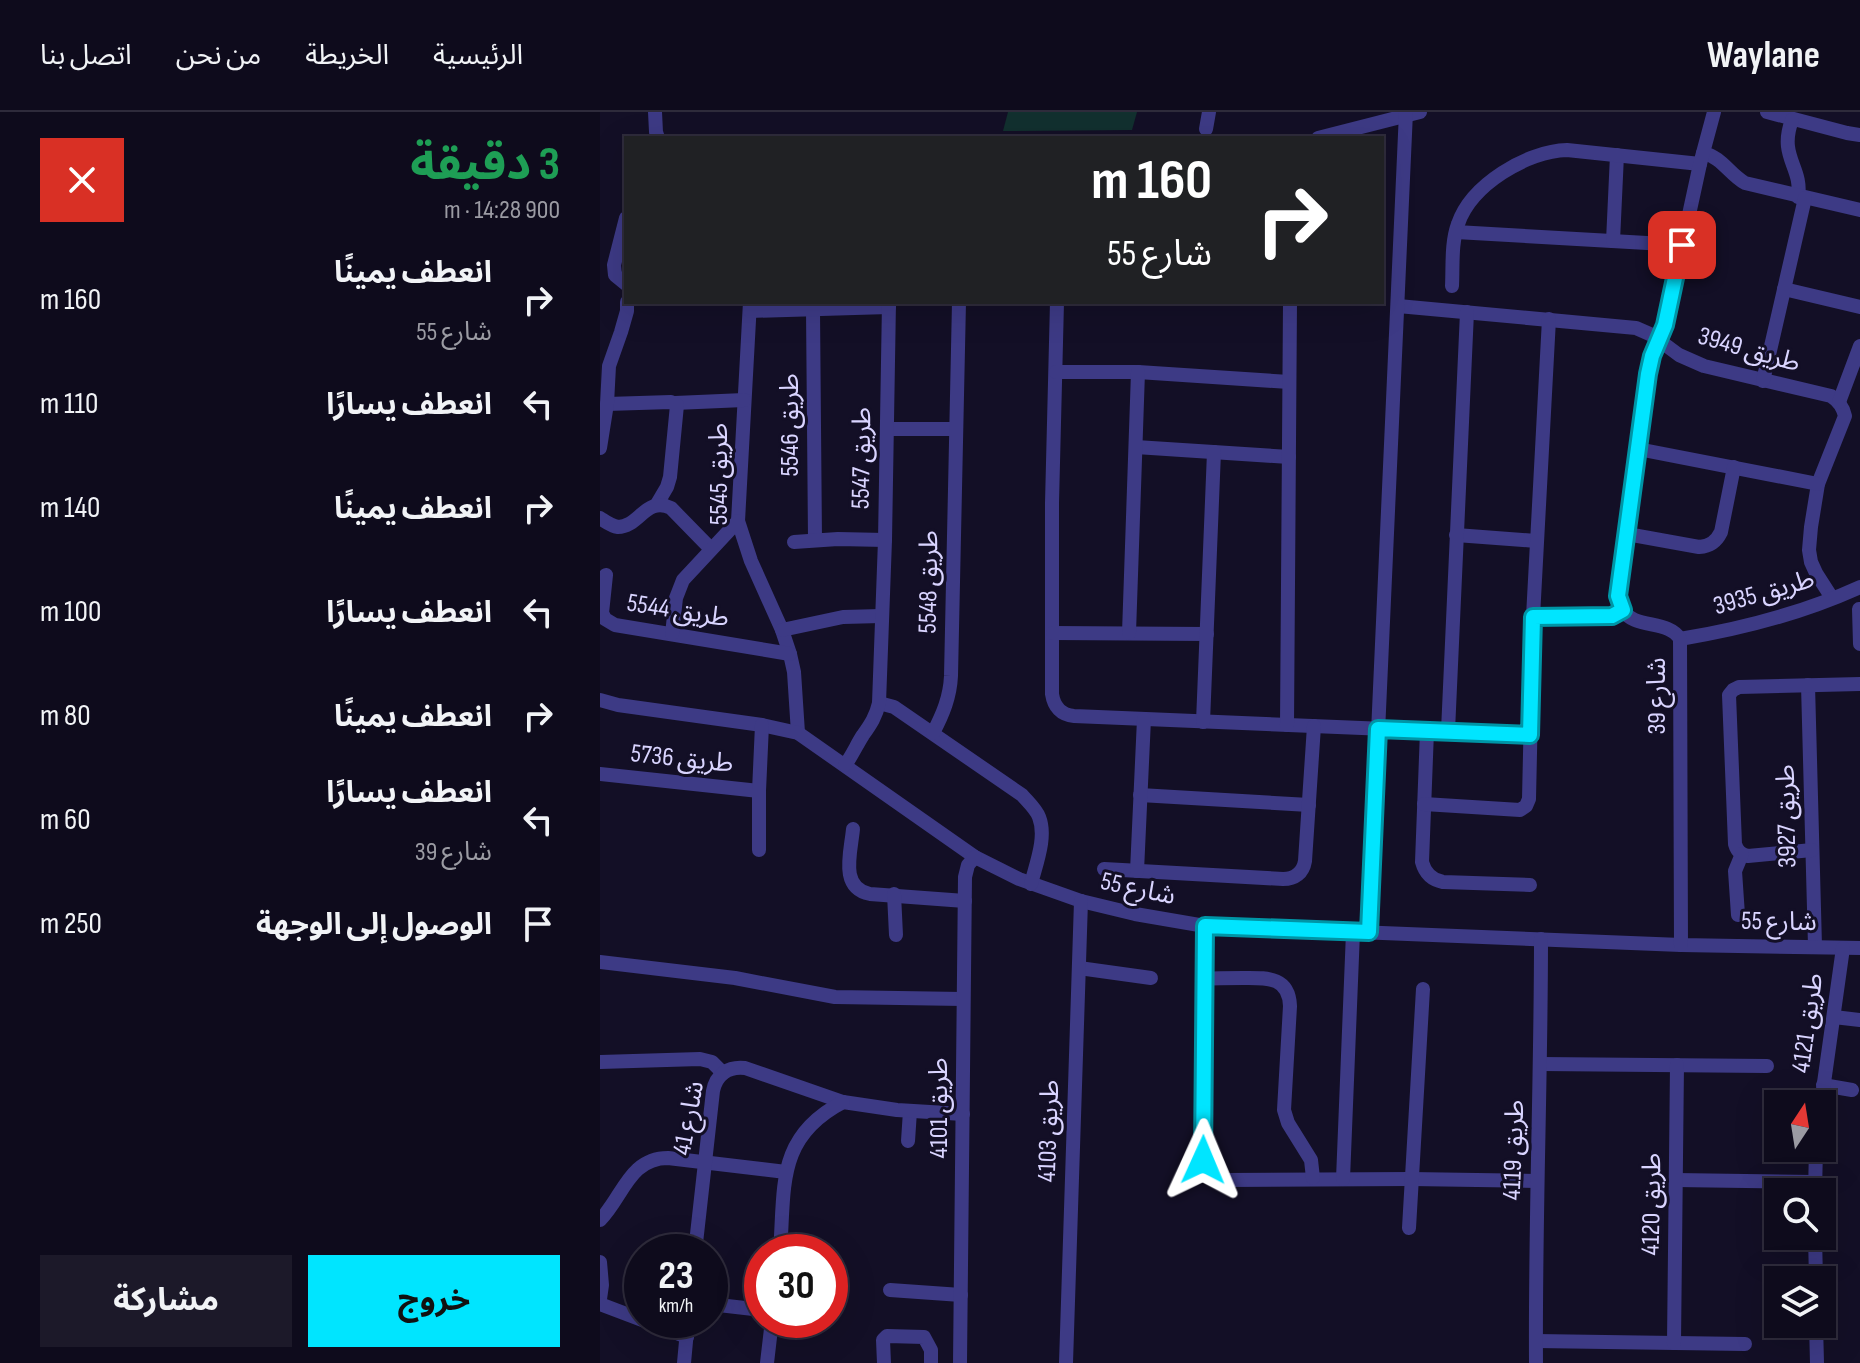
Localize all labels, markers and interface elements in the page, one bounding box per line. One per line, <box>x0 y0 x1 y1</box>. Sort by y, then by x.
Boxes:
text: Waylane <box>1707 33 1820 78</box>
text: اتصل بنا <box>40 39 132 72</box>
text: من نحن <box>176 39 261 72</box>
text: الخريطة <box>305 39 389 72</box>
text: الرئيسية <box>433 39 523 72</box>
text: 3 دقيقة <box>410 136 560 193</box>
button: close <box>40 138 124 222</box>
text: 160 m <box>1091 148 1212 215</box>
icon: right <box>1240 168 1344 272</box>
text: 900 m · 14:28 <box>444 195 560 226</box>
pin <box>1648 211 1716 279</box>
icon: arrive <box>1660 223 1704 267</box>
text: شارع 55 <box>1107 233 1212 276</box>
text: انعطف يمينًا <box>334 255 492 291</box>
icon: right <box>516 278 560 322</box>
text: 160 m <box>40 282 101 318</box>
text: شارع 55 <box>416 317 492 348</box>
street label: طريق 3949 <box>1694 321 1804 379</box>
street label: طريق 5546 <box>775 373 806 477</box>
icon: left <box>516 382 560 426</box>
text: 110 m <box>40 386 98 422</box>
text: انعطف يسارًا <box>326 387 492 423</box>
street label: طريق 5547 <box>846 407 878 509</box>
street label: طريق 5545 <box>704 423 735 525</box>
icon: right <box>516 486 560 530</box>
text: 140 m <box>40 490 100 526</box>
text: انعطف يمينًا <box>334 491 492 527</box>
street label: طريق 5548 <box>913 530 945 634</box>
street label: طريق 3935 <box>1710 564 1818 622</box>
street label: طريق 5544 <box>625 588 731 634</box>
icon: left <box>516 590 560 634</box>
text: 100 m <box>40 594 101 630</box>
text: انعطف يسارًا <box>326 595 492 631</box>
street label: شارع 39 <box>1642 657 1675 735</box>
icon: right <box>516 694 560 738</box>
text: 80 m <box>40 698 91 734</box>
text: انعطف يمينًا <box>334 699 492 735</box>
street label: طريق 5736 <box>629 738 735 780</box>
street label: طريق 3927 <box>1771 764 1803 868</box>
text: انعطف يسارًا <box>326 775 492 811</box>
icon: left <box>516 798 560 842</box>
text: 60 m <box>40 802 91 838</box>
text: شارع 39 <box>415 837 492 868</box>
street label: شارع 55 <box>1097 866 1178 914</box>
icon: arrive <box>516 902 560 946</box>
text: 250 m <box>40 906 102 942</box>
street label: شارع 55 <box>1741 906 1817 940</box>
text: الوصول إلى الوجهة <box>256 907 492 943</box>
street label: طريق 4121 <box>1786 971 1830 1075</box>
street label: طريق 4101 <box>924 1058 955 1158</box>
street label: شارع 41 <box>667 1078 713 1158</box>
street label: طريق 4103 <box>1032 1079 1066 1183</box>
north arrow <box>1764 1090 1836 1162</box>
map controls <box>1764 1090 1836 1338</box>
street label: طريق 4119 <box>1497 1099 1531 1201</box>
position arrow <box>1161 1118 1245 1202</box>
street label: طريق 4120 <box>1636 1152 1668 1256</box>
button: search <box>1764 1178 1836 1250</box>
speed limit sign: 30 <box>744 1234 848 1338</box>
text: 23 <box>658 1252 694 1300</box>
button: مشاركة <box>40 1255 292 1347</box>
button: خروج <box>308 1255 560 1347</box>
button: layers <box>1764 1266 1836 1338</box>
text: km/h <box>659 1294 693 1318</box>

